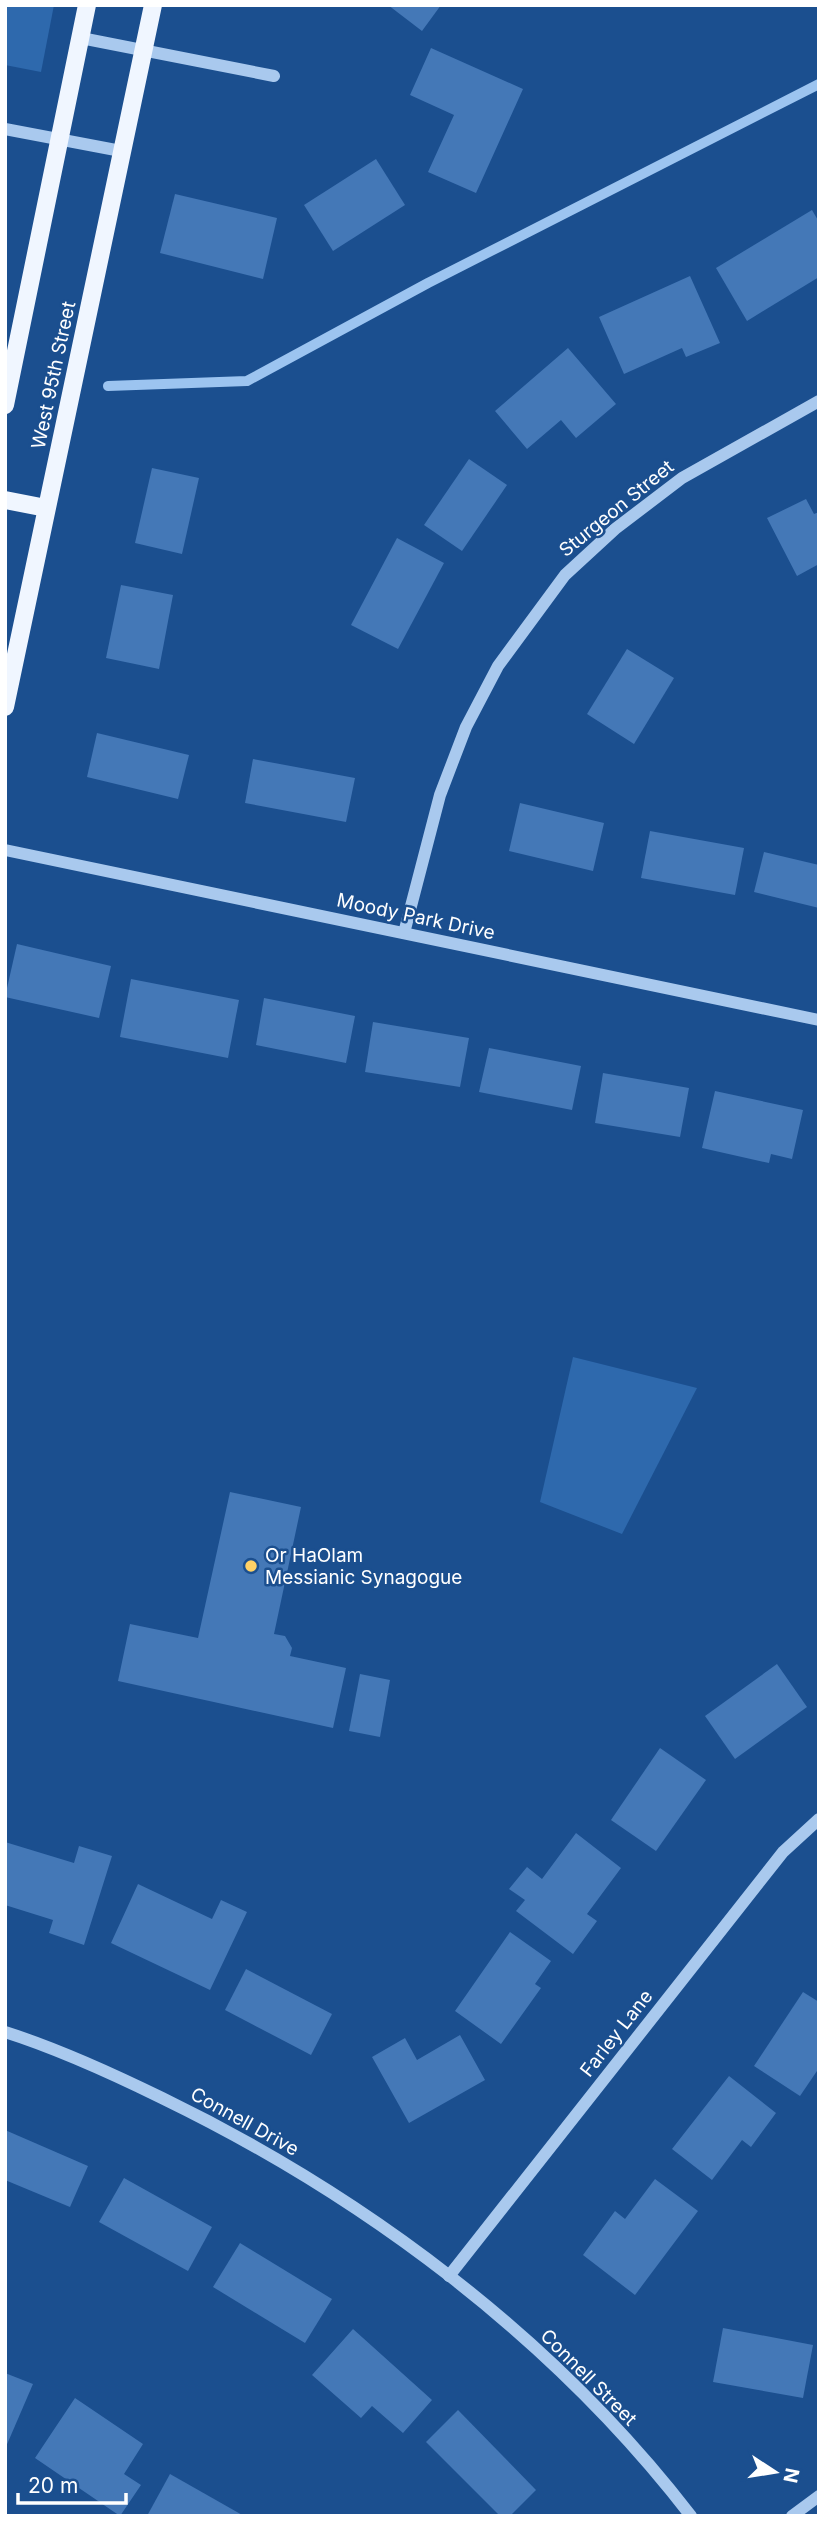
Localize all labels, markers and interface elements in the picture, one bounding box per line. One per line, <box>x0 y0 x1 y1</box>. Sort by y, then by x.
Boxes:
street label: West 95th Street <box>27 299 80 451</box>
street label: Sturgeon Street <box>554 455 678 562</box>
street label: Moody Park Drive <box>335 889 497 944</box>
place label: Or HaOlam Messianic Synagogue <box>265 1544 462 1589</box>
marker: Or HaOlam Messianic Synagogue <box>243 1558 259 1574</box>
street label: Farley Lane <box>575 1985 657 2081</box>
street label: Connell Drive <box>186 2082 303 2161</box>
street label: Connell Street <box>536 2324 642 2430</box>
north arrow <box>740 2437 810 2507</box>
scale bar <box>18 2462 126 2506</box>
text: N <box>778 2466 804 2485</box>
text: 20 m <box>28 2473 78 2498</box>

